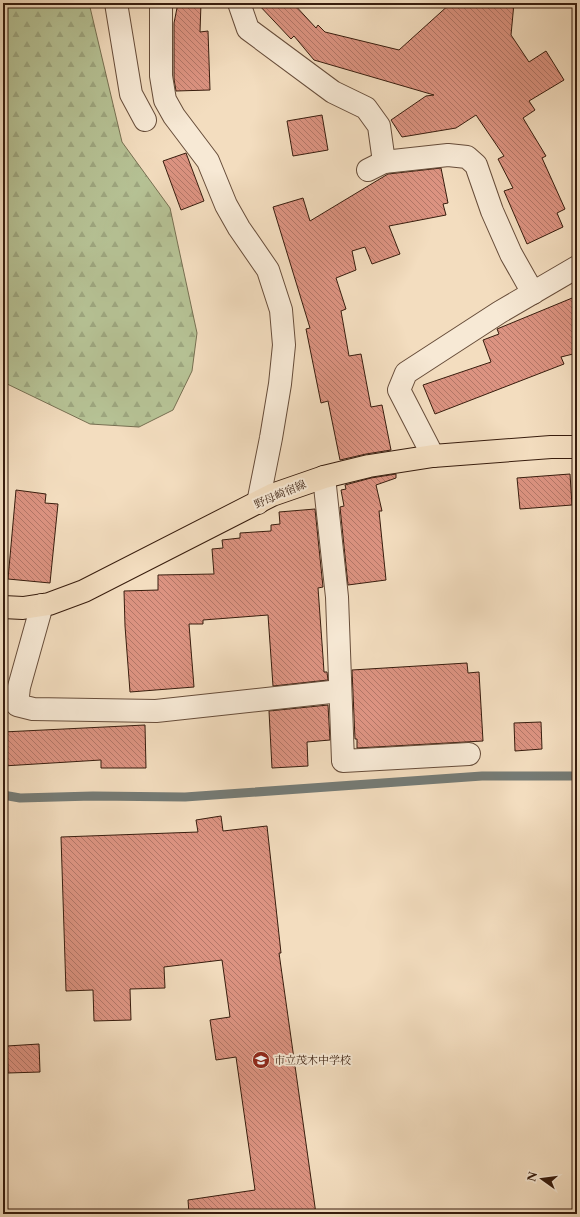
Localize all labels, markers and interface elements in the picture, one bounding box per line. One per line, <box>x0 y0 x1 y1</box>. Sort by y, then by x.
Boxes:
street label: 野母崎宿線 <box>252 477 308 511</box>
school or university icon: 市立茂木中学校 <box>251 1050 271 1070</box>
place label: 市立茂木中学校 <box>274 1053 351 1067</box>
north arrow <box>522 1159 562 1199</box>
text: N <box>524 1170 540 1183</box>

